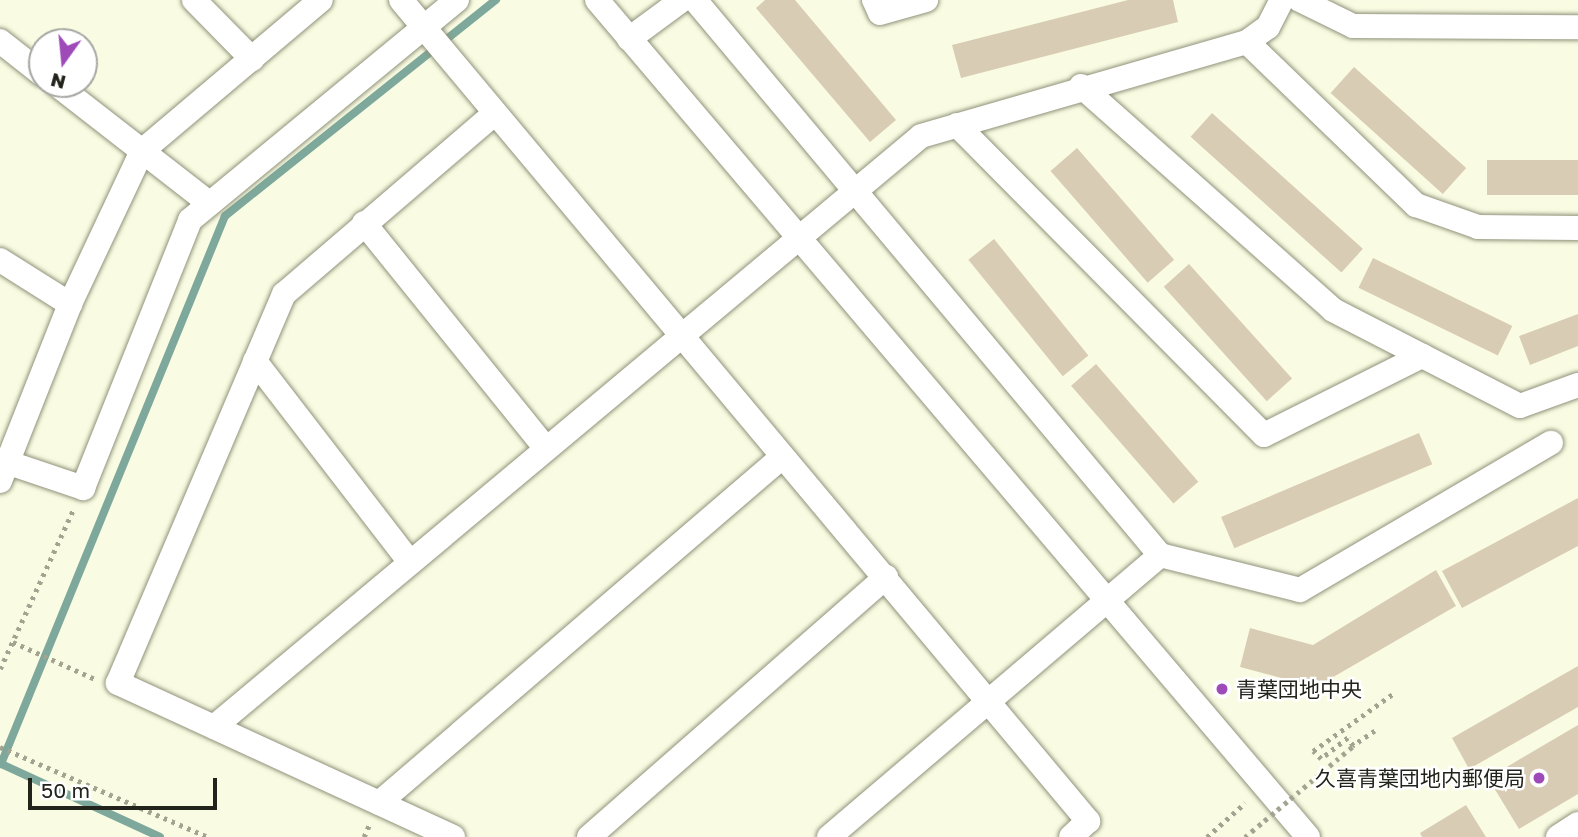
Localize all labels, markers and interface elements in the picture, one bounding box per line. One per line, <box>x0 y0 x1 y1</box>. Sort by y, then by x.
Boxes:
north arrow <box>28 28 98 98</box>
text: N <box>48 69 68 95</box>
place label: 青葉団地中央 <box>1236 676 1362 702</box>
marker: 青葉団地中央 <box>1214 681 1230 697</box>
scale bar <box>32 764 220 808</box>
place label: 久喜青葉団地内郵便局 <box>1315 765 1525 791</box>
marker: 久喜青葉団地内郵便局 <box>1531 770 1547 786</box>
text: 50 m <box>41 777 90 803</box>

